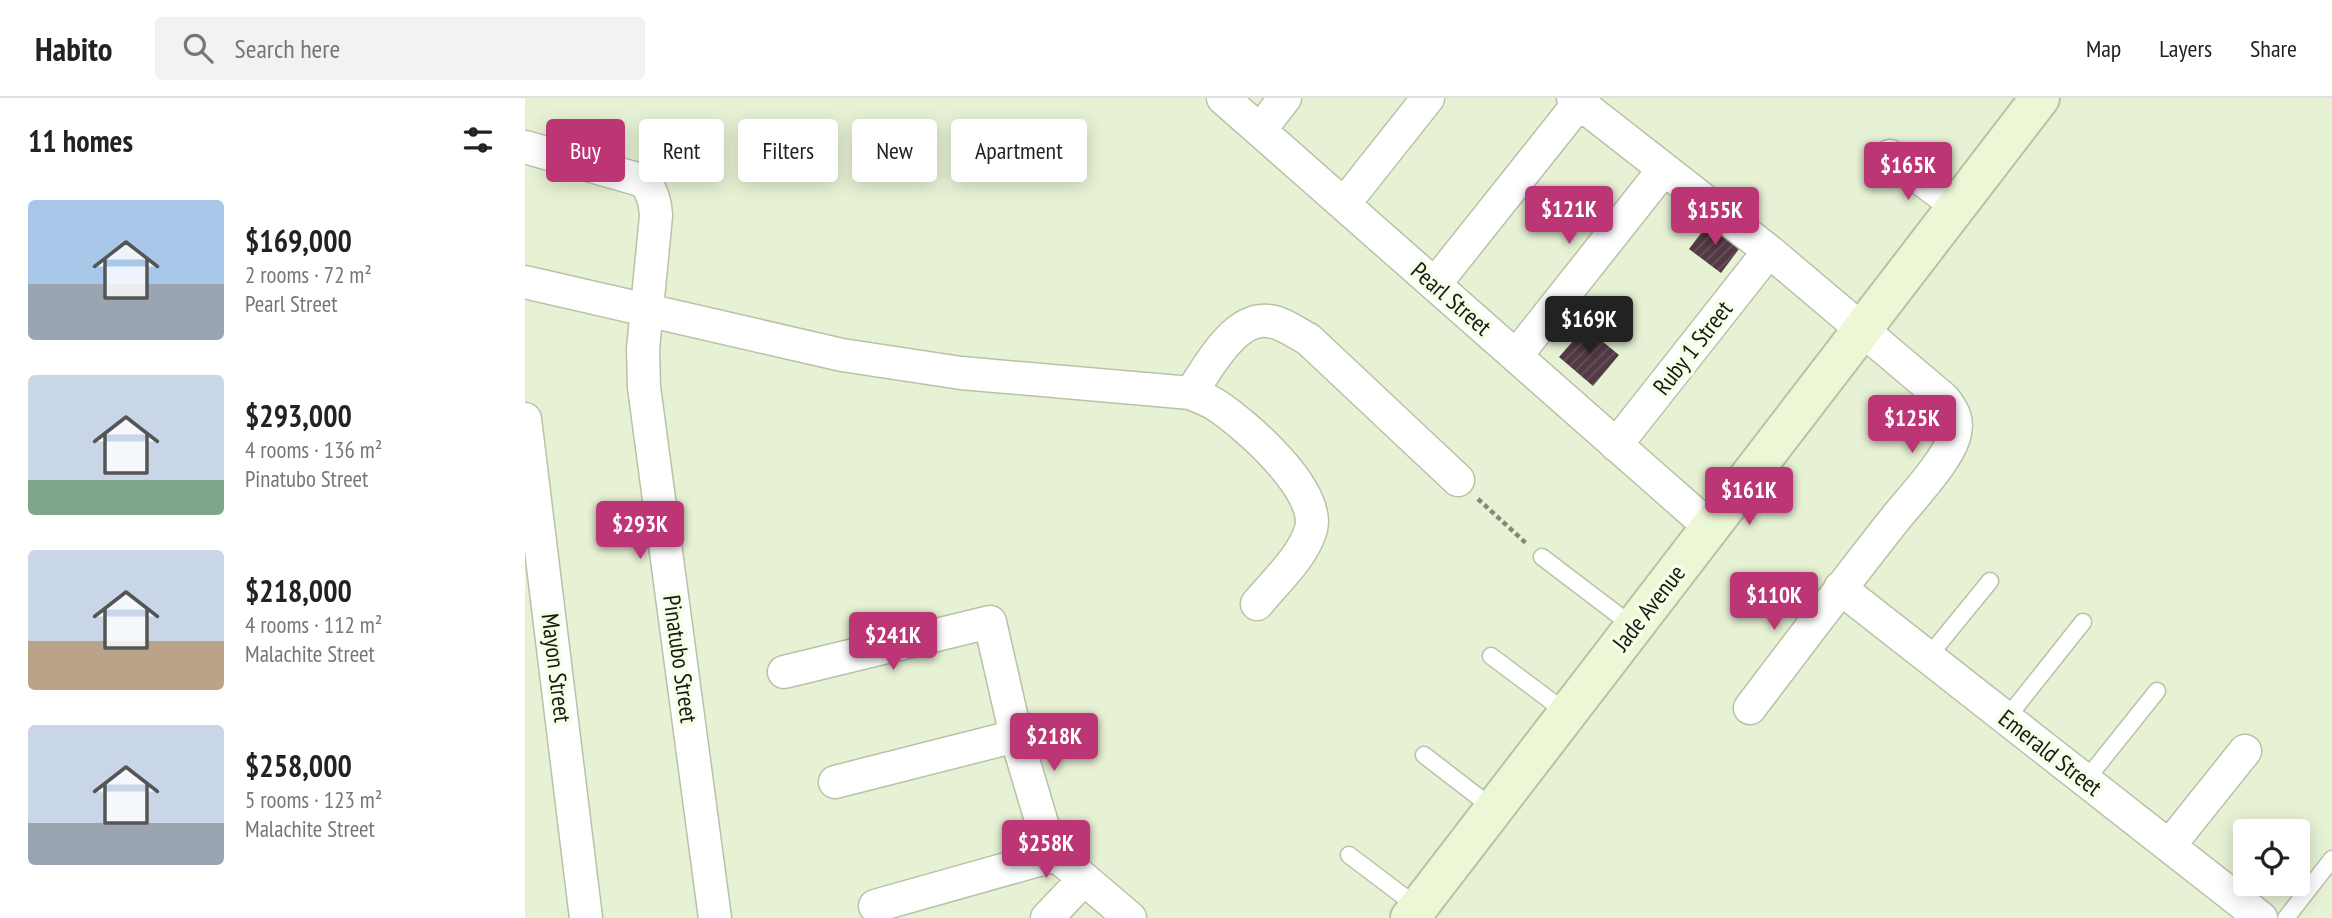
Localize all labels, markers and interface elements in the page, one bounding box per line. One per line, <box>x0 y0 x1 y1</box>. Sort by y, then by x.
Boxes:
search box <box>155 17 645 80</box>
text: Habito <box>35 27 113 70</box>
icon: search <box>179 29 217 67</box>
text: Search here <box>235 32 340 65</box>
text: Map <box>2086 33 2121 64</box>
text: Layers <box>2159 33 2212 64</box>
text: Share <box>2250 33 2297 64</box>
chip: Buy <box>546 119 625 182</box>
chip: Rent <box>639 119 724 182</box>
chip: Filters <box>738 119 838 182</box>
chip: New <box>852 119 937 182</box>
chip: Apartment <box>951 119 1087 182</box>
text: 11 homes <box>28 121 133 160</box>
icon: filters <box>459 121 497 159</box>
pin: $165K <box>1859 142 1957 202</box>
text: $165K <box>1880 150 1936 179</box>
pin: $121K <box>1520 186 1618 246</box>
pin: $155K <box>1666 188 1764 247</box>
text: $121K <box>1541 194 1597 223</box>
text: $155K <box>1687 195 1743 224</box>
text: $169,000 <box>245 221 352 260</box>
icon: home <box>84 228 168 312</box>
street label: Pearl Street <box>1405 255 1498 342</box>
text: 2 rooms · 72 m² <box>245 260 372 289</box>
text: Pearl Street <box>245 289 338 318</box>
street label: Ruby 1 Street <box>1646 294 1739 401</box>
pin: $169K <box>1540 296 1638 356</box>
text: $169K <box>1561 304 1617 333</box>
text: $293,000 <box>245 396 352 435</box>
pin: $125K <box>1863 396 1961 455</box>
icon: home <box>84 403 168 487</box>
text: $125K <box>1884 403 1940 432</box>
text: 4 rooms · 136 m² <box>245 435 382 464</box>
text: Pinatubo Street <box>245 464 368 493</box>
pin: $161K <box>1700 468 1798 527</box>
text: $161K <box>1721 475 1777 504</box>
pin: $293K <box>591 502 689 561</box>
text: $293K <box>612 509 668 538</box>
street label: Jade Avenue <box>1605 558 1692 658</box>
text: $218,000 <box>245 571 352 610</box>
pin: $110K <box>1725 573 1823 632</box>
icon: home <box>84 578 168 662</box>
text: $110K <box>1746 580 1802 609</box>
street label: Pinatubo Street <box>656 593 705 725</box>
text: 4 rooms · 112 m² <box>245 610 382 639</box>
street label: Mayon Street <box>534 612 579 725</box>
pin: $241K <box>844 612 942 672</box>
text: $241K <box>865 620 921 649</box>
text: Malachite Street <box>245 639 375 668</box>
street label: Emerald Street <box>1992 703 2109 803</box>
pin: $218K <box>1005 714 1103 773</box>
text: $218K <box>1026 721 1082 750</box>
text: $258,000 <box>245 746 352 785</box>
icon: home <box>84 753 168 837</box>
text: 5 rooms · 123 m² <box>245 785 382 814</box>
text: Malachite Street <box>245 814 375 843</box>
map controls <box>2233 819 2310 896</box>
button: locate <box>2233 819 2310 896</box>
pin: $258K <box>997 820 1095 880</box>
text: $258K <box>1018 828 1074 857</box>

